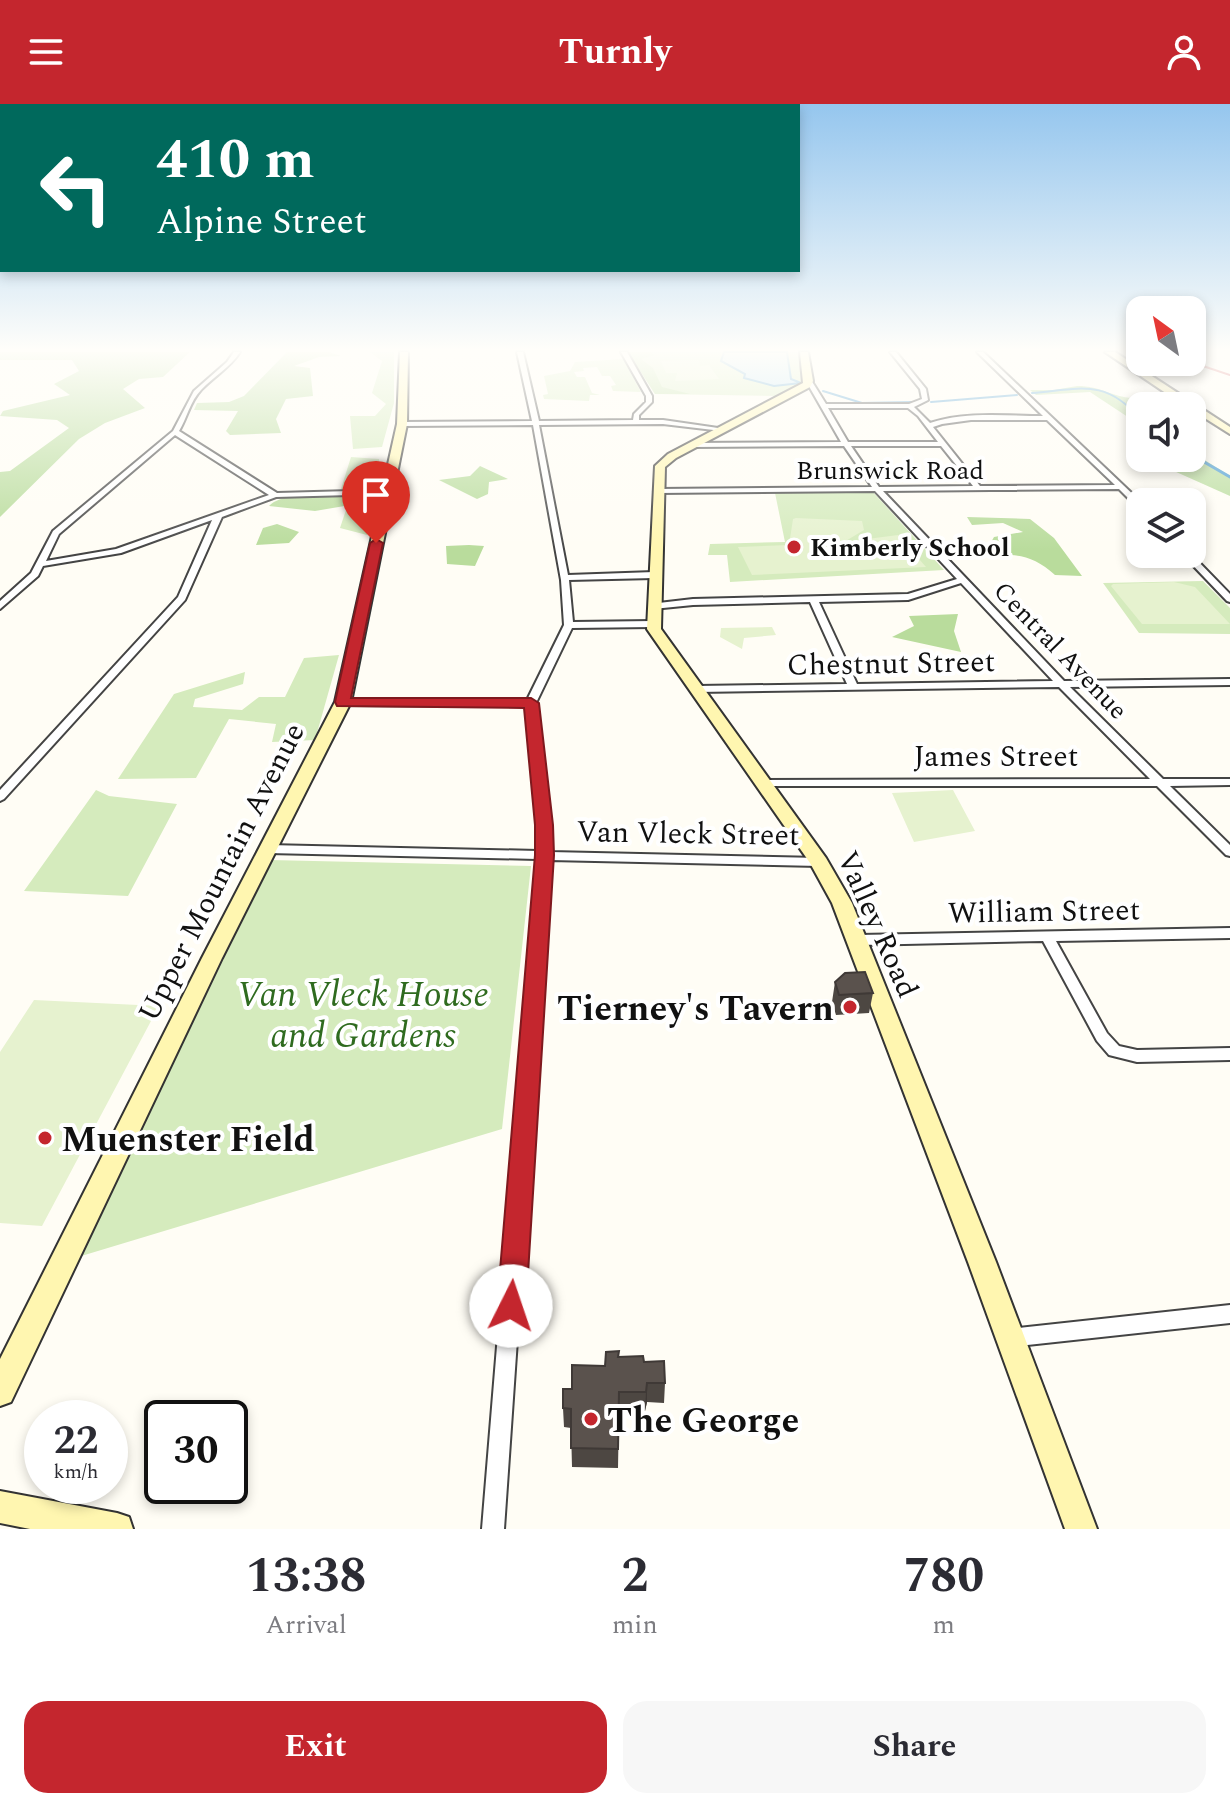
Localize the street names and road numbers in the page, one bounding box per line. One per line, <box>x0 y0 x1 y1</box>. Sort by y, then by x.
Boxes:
street label: Brunswick Road <box>796 451 984 491</box>
street label: Central Avenue <box>984 572 1137 729</box>
street label: Chestnut Street <box>786 639 996 689</box>
street label: Upper Mountain Avenue <box>127 715 317 1030</box>
street label: James Street <box>914 734 1078 780</box>
street label: Van Vleck Street <box>576 809 800 859</box>
street label: Valley Road <box>824 843 930 1005</box>
street label: William Street <box>948 887 1141 937</box>

